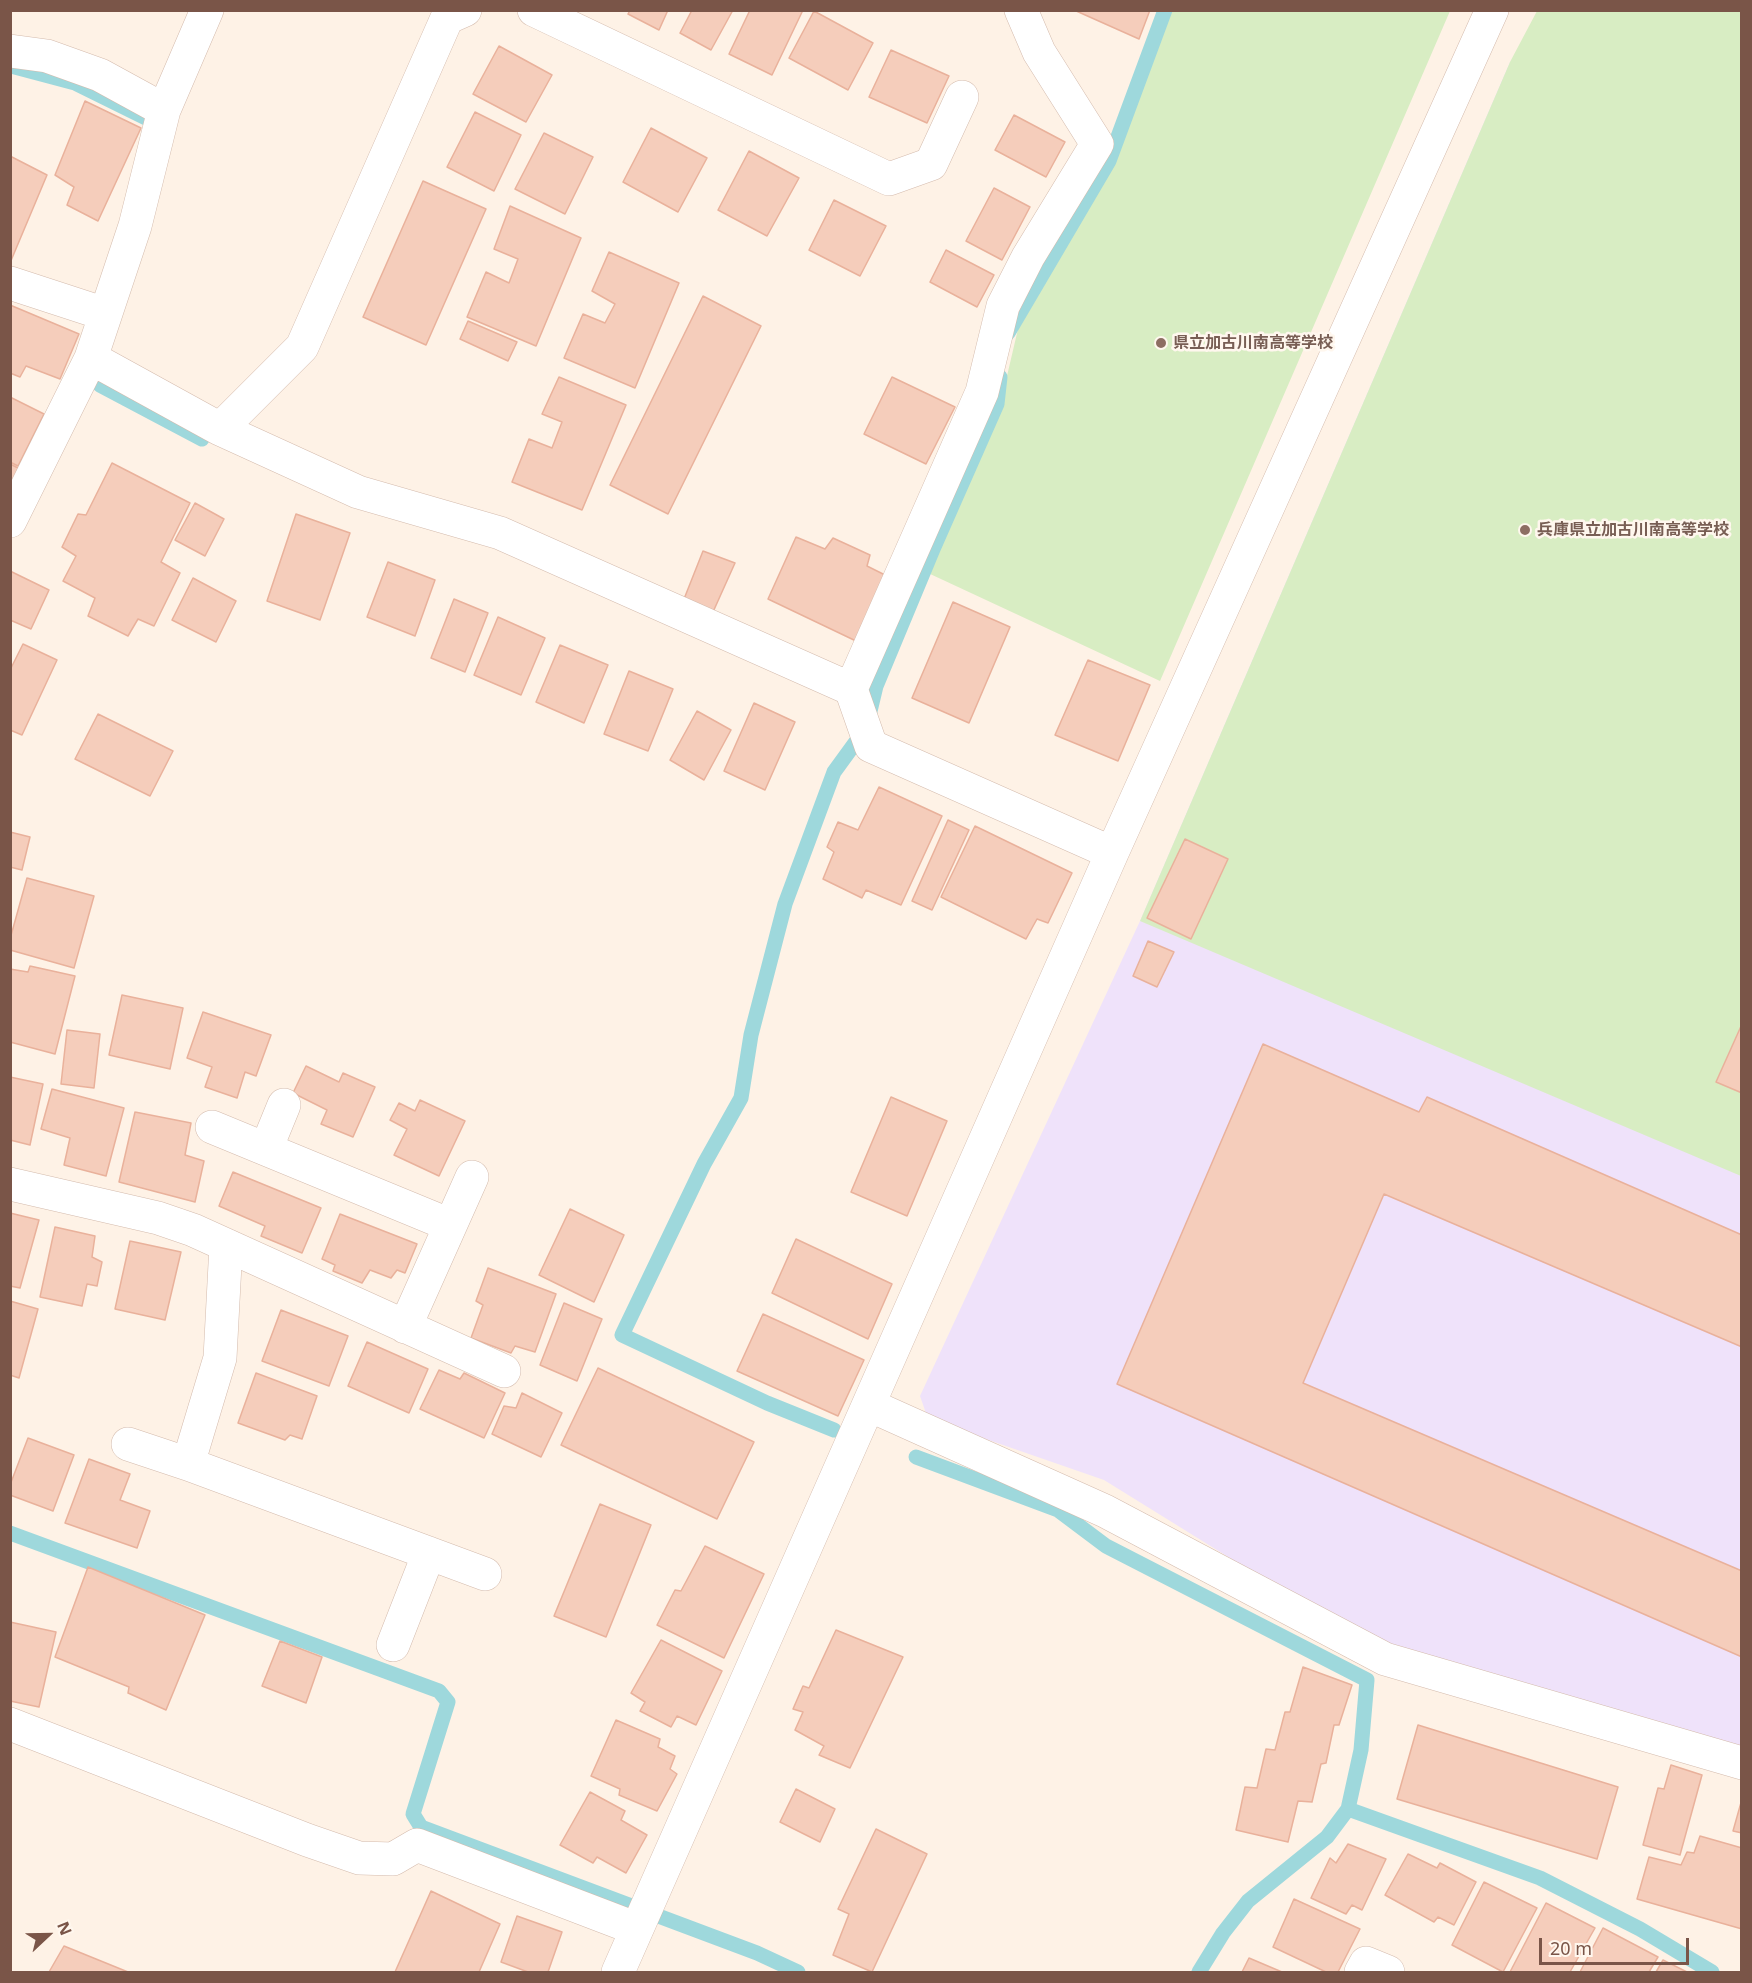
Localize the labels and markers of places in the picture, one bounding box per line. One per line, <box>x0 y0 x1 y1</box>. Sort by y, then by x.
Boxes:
place label: 県立加古川南高等学校 <box>1173 333 1333 353</box>
marker: 県立加古川南高等学校 <box>1154 336 1168 350</box>
place label: 兵庫県立加古川南高等学校 <box>1537 520 1729 540</box>
marker: 兵庫県立加古川南高等学校 <box>1518 523 1532 537</box>

